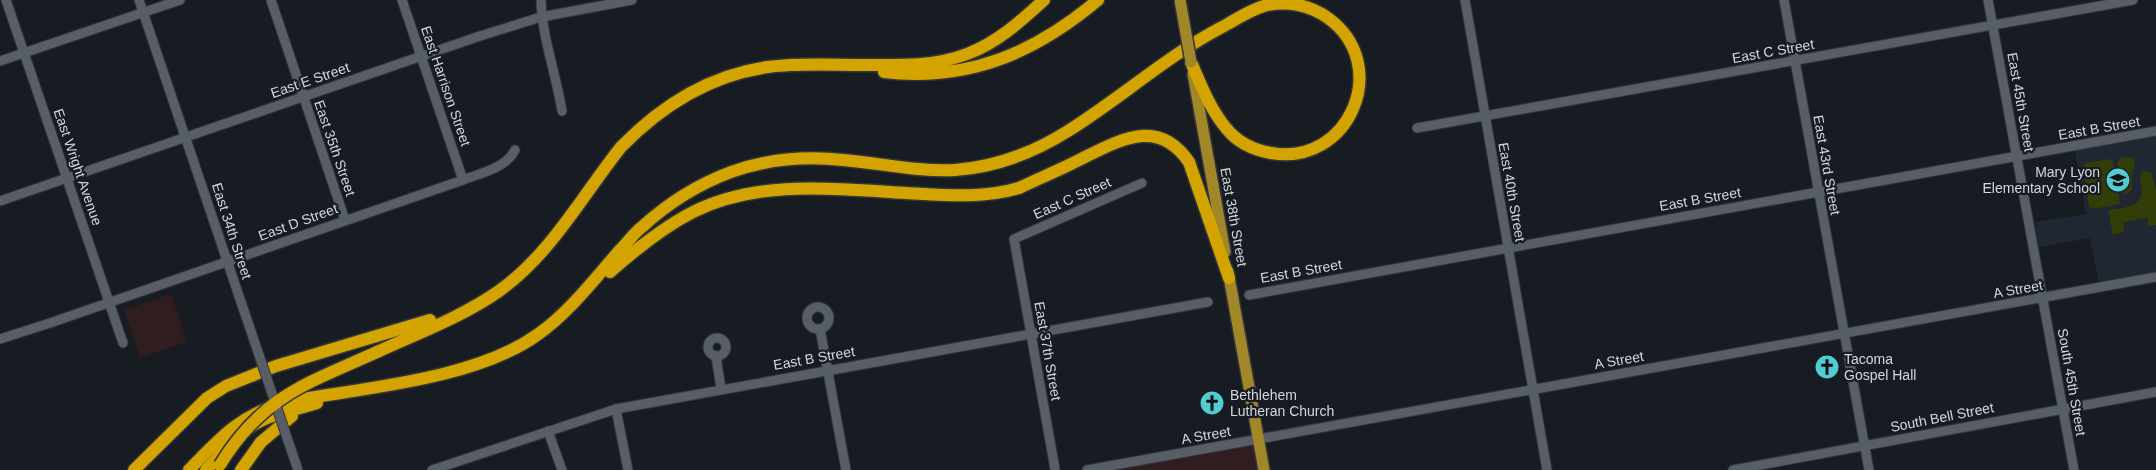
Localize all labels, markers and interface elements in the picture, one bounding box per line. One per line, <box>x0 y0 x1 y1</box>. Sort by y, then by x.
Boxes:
street label: East Harrison Street <box>418 24 474 148</box>
street label: East C Street <box>1731 36 1815 66</box>
street label: East 45th Street <box>2004 51 2038 153</box>
street label: East E Street <box>268 59 352 101</box>
street label: East 35th Street <box>311 98 359 198</box>
street label: East Wright Avenue <box>51 107 106 228</box>
street label: East B Street <box>2057 113 2141 143</box>
street label: East 43rd Street <box>1810 114 1844 216</box>
street label: East 40th Street <box>1495 141 1529 243</box>
place label: Mary Lyon Elementary School <box>1982 164 2100 196</box>
street label: East 38th Street <box>1217 166 1251 268</box>
school or university icon: Mary Lyon Elementary School <box>2105 167 2131 193</box>
street label: East C Street <box>1031 174 1113 222</box>
street label: East 34th Street <box>209 181 255 281</box>
street label: East B Street <box>1658 184 1742 214</box>
street label: East D Street <box>256 200 340 244</box>
street label: East B Street <box>1259 256 1343 286</box>
street label: A Street <box>1992 277 2044 301</box>
street label: East 37th Street <box>1031 300 1065 402</box>
street label: South 45th Street <box>2055 327 2089 437</box>
street label: East B Street <box>772 343 856 373</box>
street label: A Street <box>1593 348 1645 372</box>
place label: Tacoma Gospel Hall <box>1844 351 1916 383</box>
church icon: Tacoma Gospel Hall <box>1814 354 1840 380</box>
place label: Bethlehem Lutheran Church <box>1230 387 1334 419</box>
church icon: Bethlehem Lutheran Church <box>1199 390 1225 416</box>
street label: South Bell Street <box>1889 399 1995 435</box>
street label: A Street <box>1180 423 1232 447</box>

